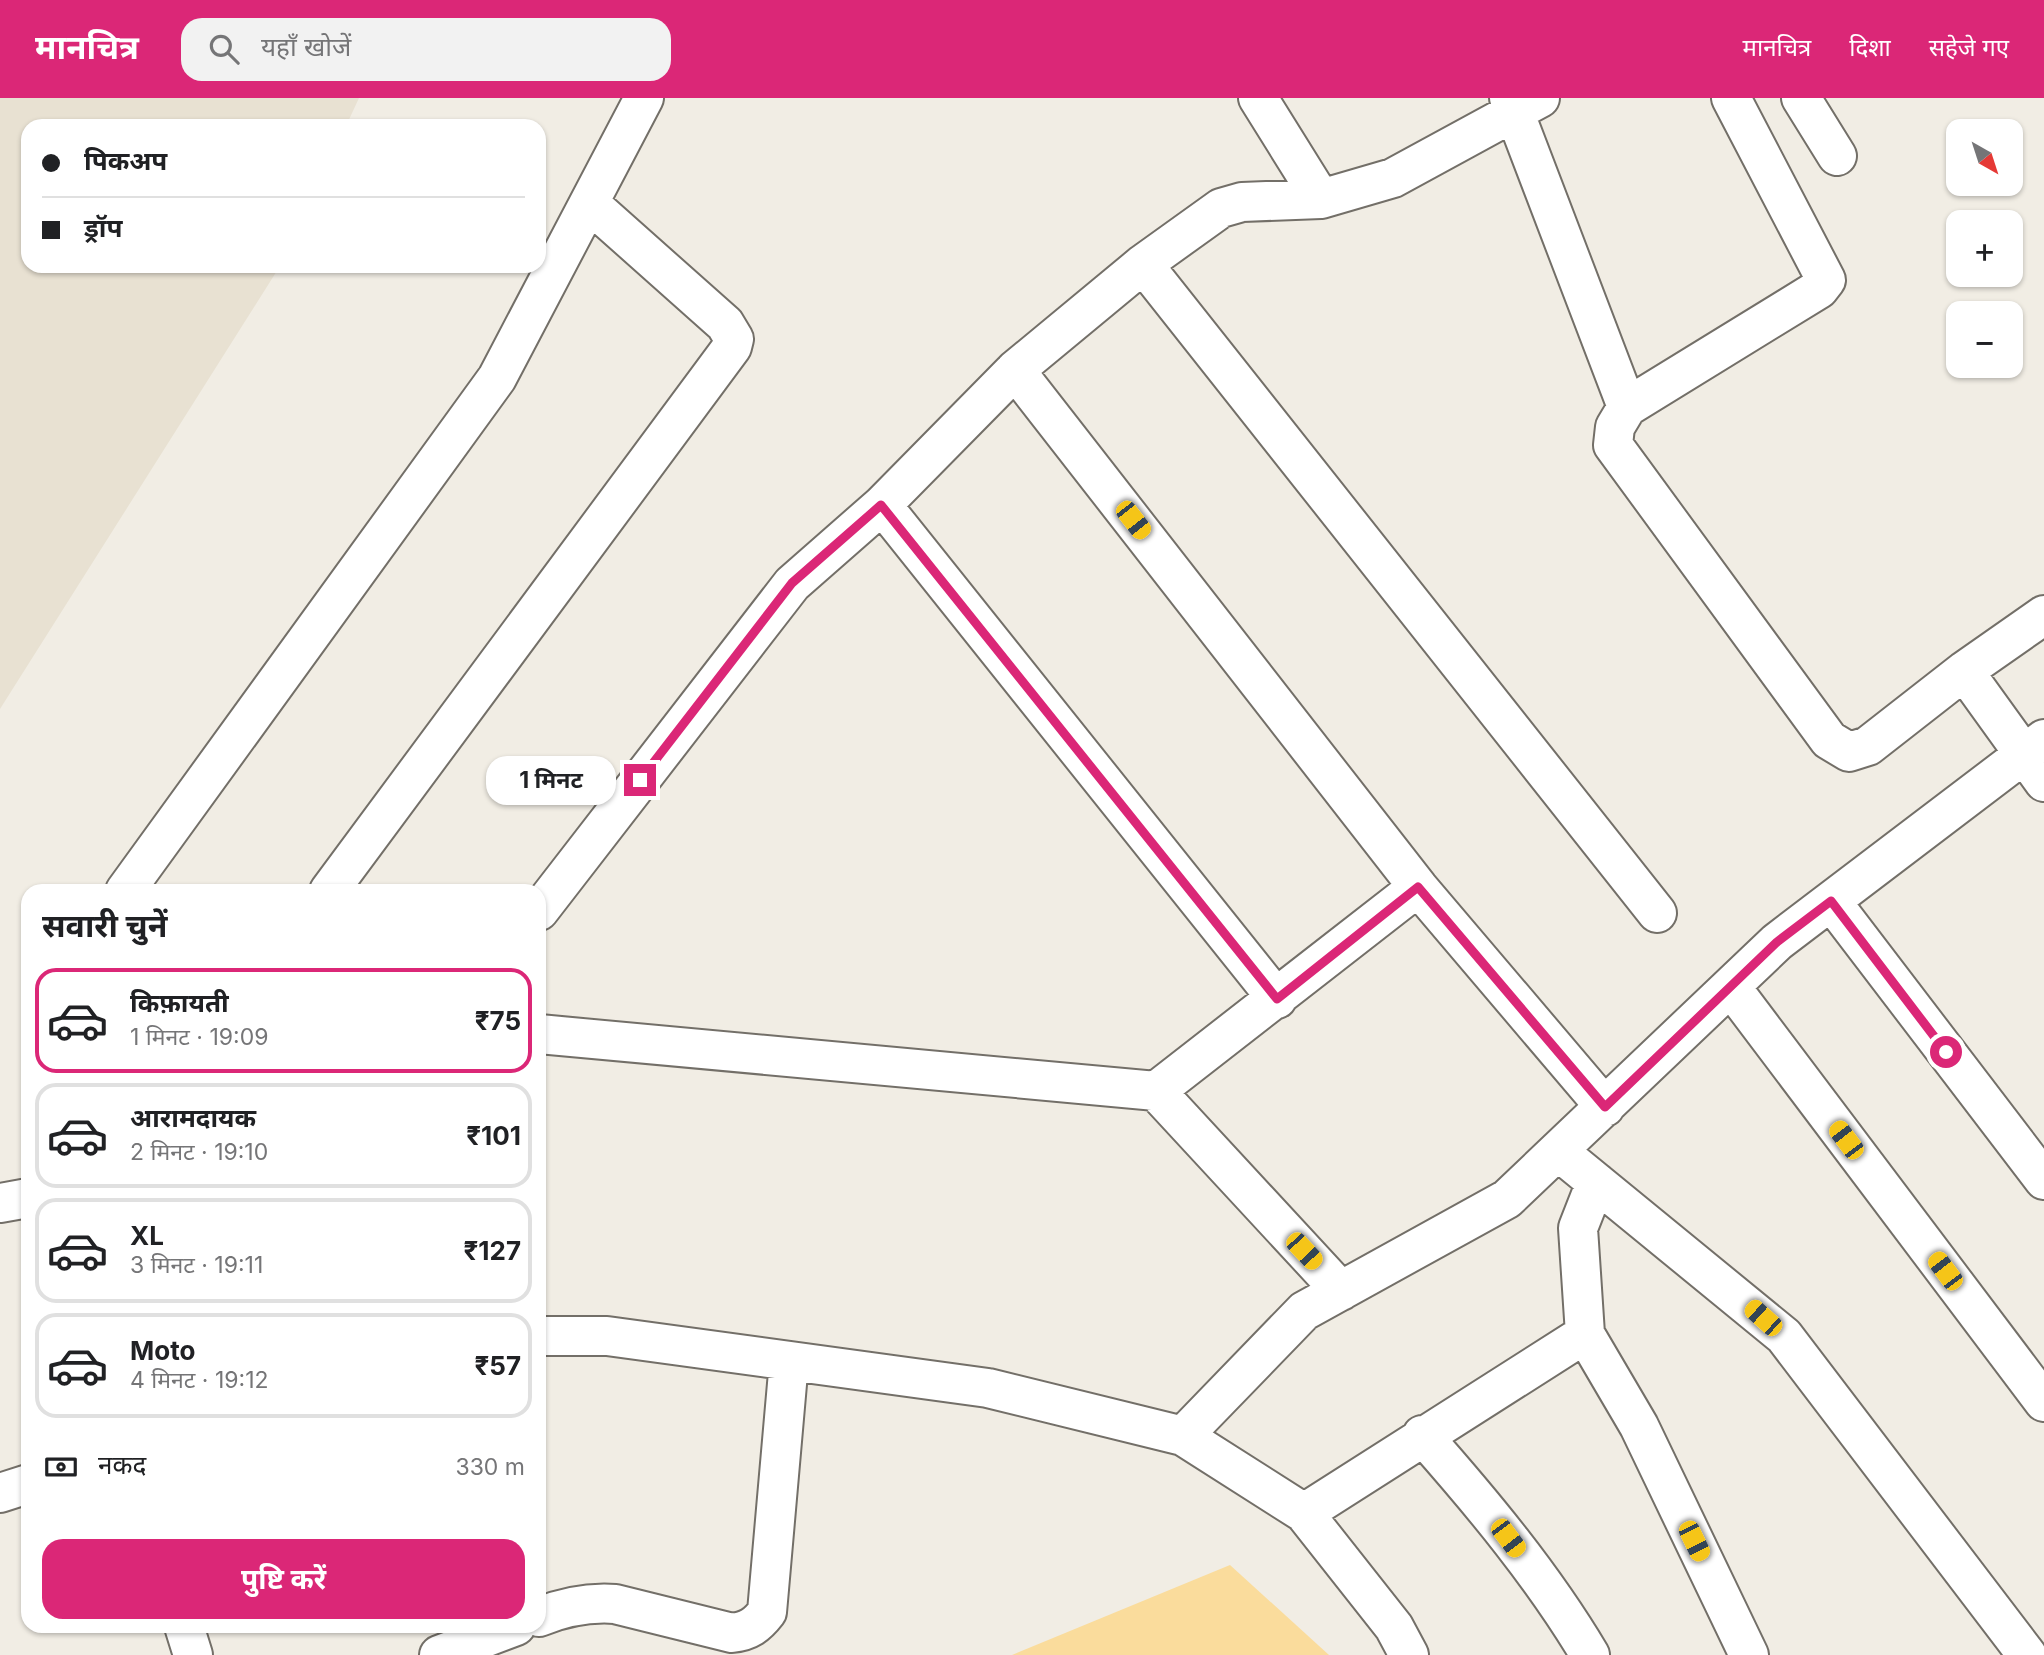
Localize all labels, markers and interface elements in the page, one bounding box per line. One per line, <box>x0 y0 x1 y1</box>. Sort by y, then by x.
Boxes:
search box <box>181 18 671 81</box>
text: मानचित्र <box>35 27 139 67</box>
icon: search <box>205 30 243 68</box>
text: यहाँ खोजें <box>261 31 351 62</box>
text: मानचित्र <box>1743 33 1811 62</box>
text: दिशा <box>1849 33 1891 62</box>
text: सहेजे गए <box>1929 33 2009 62</box>
north arrow <box>1946 119 2023 196</box>
map controls <box>1946 119 2023 378</box>
text: पिकअप <box>84 145 167 176</box>
button: + <box>1946 210 2023 287</box>
text: ड्रॉप <box>84 212 122 243</box>
button: − <box>1946 301 2023 378</box>
car <box>1112 497 1155 543</box>
callout: 1 मिनट <box>486 756 616 804</box>
route end <box>624 764 656 796</box>
text: 1 मिनट <box>519 766 583 794</box>
text: सवारी चुनें <box>42 906 167 945</box>
text: किफ़ायती <box>130 987 229 1018</box>
icon: car <box>46 989 109 1052</box>
text: ₹75 <box>475 1005 521 1036</box>
text: 1 मिनट · 19:09 <box>130 1023 268 1051</box>
route start <box>1930 1036 1962 1068</box>
text: आरामदायक <box>130 1102 256 1133</box>
icon: car <box>46 1104 109 1167</box>
car <box>1825 1117 1868 1163</box>
text: ₹101 <box>466 1120 521 1151</box>
text: 2 मिनट · 19:10 <box>130 1138 268 1166</box>
icon: car <box>46 1219 109 1282</box>
text: XL <box>130 1220 164 1251</box>
car <box>1282 1228 1327 1274</box>
text: ₹127 <box>463 1235 521 1266</box>
car <box>1924 1248 1967 1294</box>
text: 3 मिनट · 19:11 <box>130 1251 263 1279</box>
car <box>1741 1296 1786 1340</box>
icon: car <box>46 1334 109 1397</box>
text: Moto <box>130 1335 195 1366</box>
text: ₹57 <box>474 1350 521 1381</box>
text: 4 मिनट · 19:12 <box>130 1366 269 1394</box>
icon: cash <box>42 1448 80 1486</box>
text: नकद <box>98 1449 146 1480</box>
text: 330 m <box>455 1453 525 1481</box>
car <box>1487 1515 1530 1561</box>
car <box>1676 1518 1713 1564</box>
button: पुष्टि करें <box>42 1539 525 1619</box>

